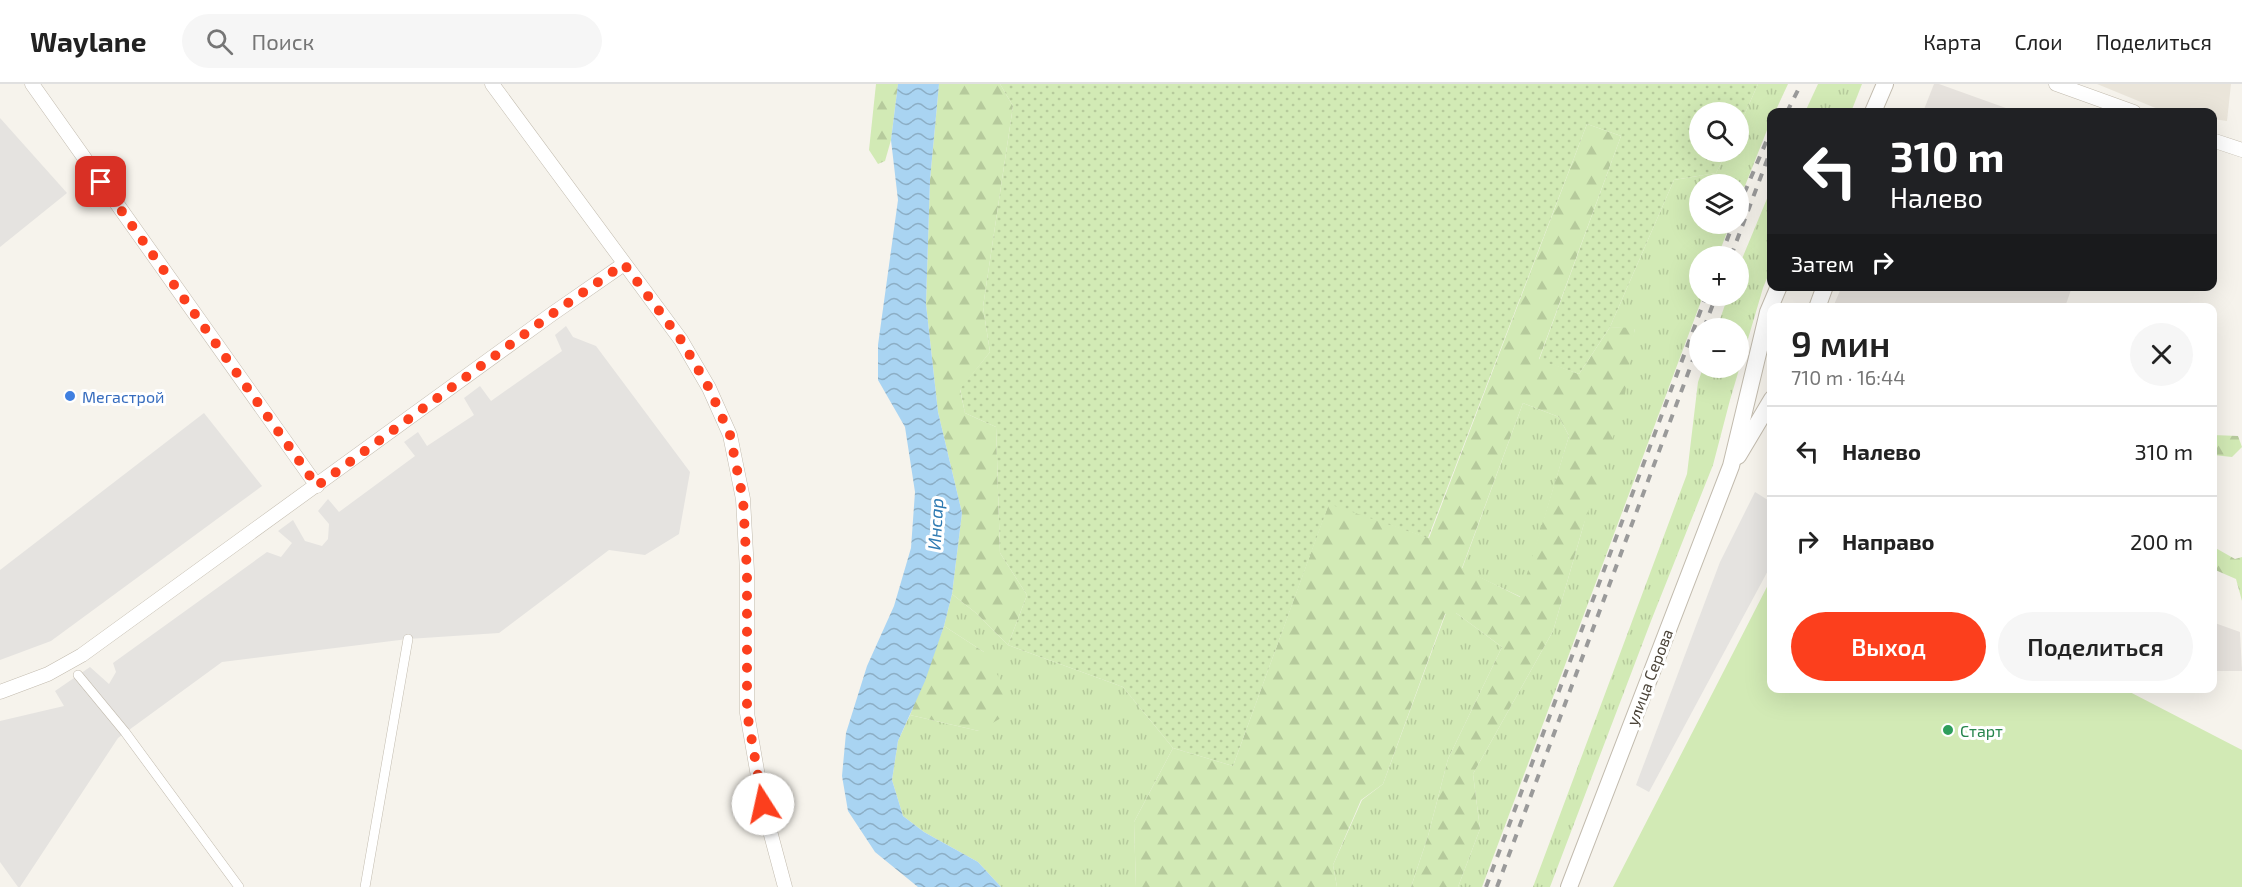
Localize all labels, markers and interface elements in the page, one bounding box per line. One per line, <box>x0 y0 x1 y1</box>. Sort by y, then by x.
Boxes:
search box <box>182 14 602 68</box>
text: Waylane <box>30 24 146 58</box>
icon: search <box>203 25 236 58</box>
text: Поиск <box>251 28 314 54</box>
text: Карта <box>1923 29 1982 54</box>
text: Слои <box>2015 29 2063 54</box>
text: Поделиться <box>2096 29 2212 54</box>
map controls <box>1689 102 1749 378</box>
button: search <box>1689 102 1749 162</box>
text: 310 m <box>1890 130 2005 180</box>
icon: left <box>1791 132 1869 210</box>
pin <box>75 156 126 207</box>
icon: arrive <box>84 165 117 198</box>
button: layers <box>1689 174 1749 234</box>
text: Налево <box>1890 181 1983 213</box>
button: + <box>1689 246 1749 306</box>
icon: right <box>1866 246 1899 279</box>
text: Затем <box>1791 250 1854 276</box>
button: − <box>1689 318 1749 378</box>
text: 9 мин <box>1791 321 1891 364</box>
button: close <box>2130 323 2193 386</box>
text: 710 m · 16:44 <box>1791 365 1906 389</box>
place label: Мегастрой <box>82 387 164 406</box>
marker: Мегастрой <box>63 389 77 403</box>
icon: left <box>1791 435 1824 468</box>
text: Налево <box>1842 438 1921 464</box>
text: 310 m <box>2135 438 2193 464</box>
water label: Инсар <box>923 497 947 551</box>
icon: right <box>1791 525 1824 558</box>
text: Направо <box>1842 528 1935 554</box>
text: 200 m <box>2130 528 2193 554</box>
button: Выход <box>1791 612 1986 681</box>
button: Поделиться <box>1998 612 2193 681</box>
street label: улица Серова <box>1622 626 1677 728</box>
place label: Старт <box>1960 721 2003 740</box>
marker: Старт <box>1941 723 1955 737</box>
position arrow <box>731 772 795 836</box>

